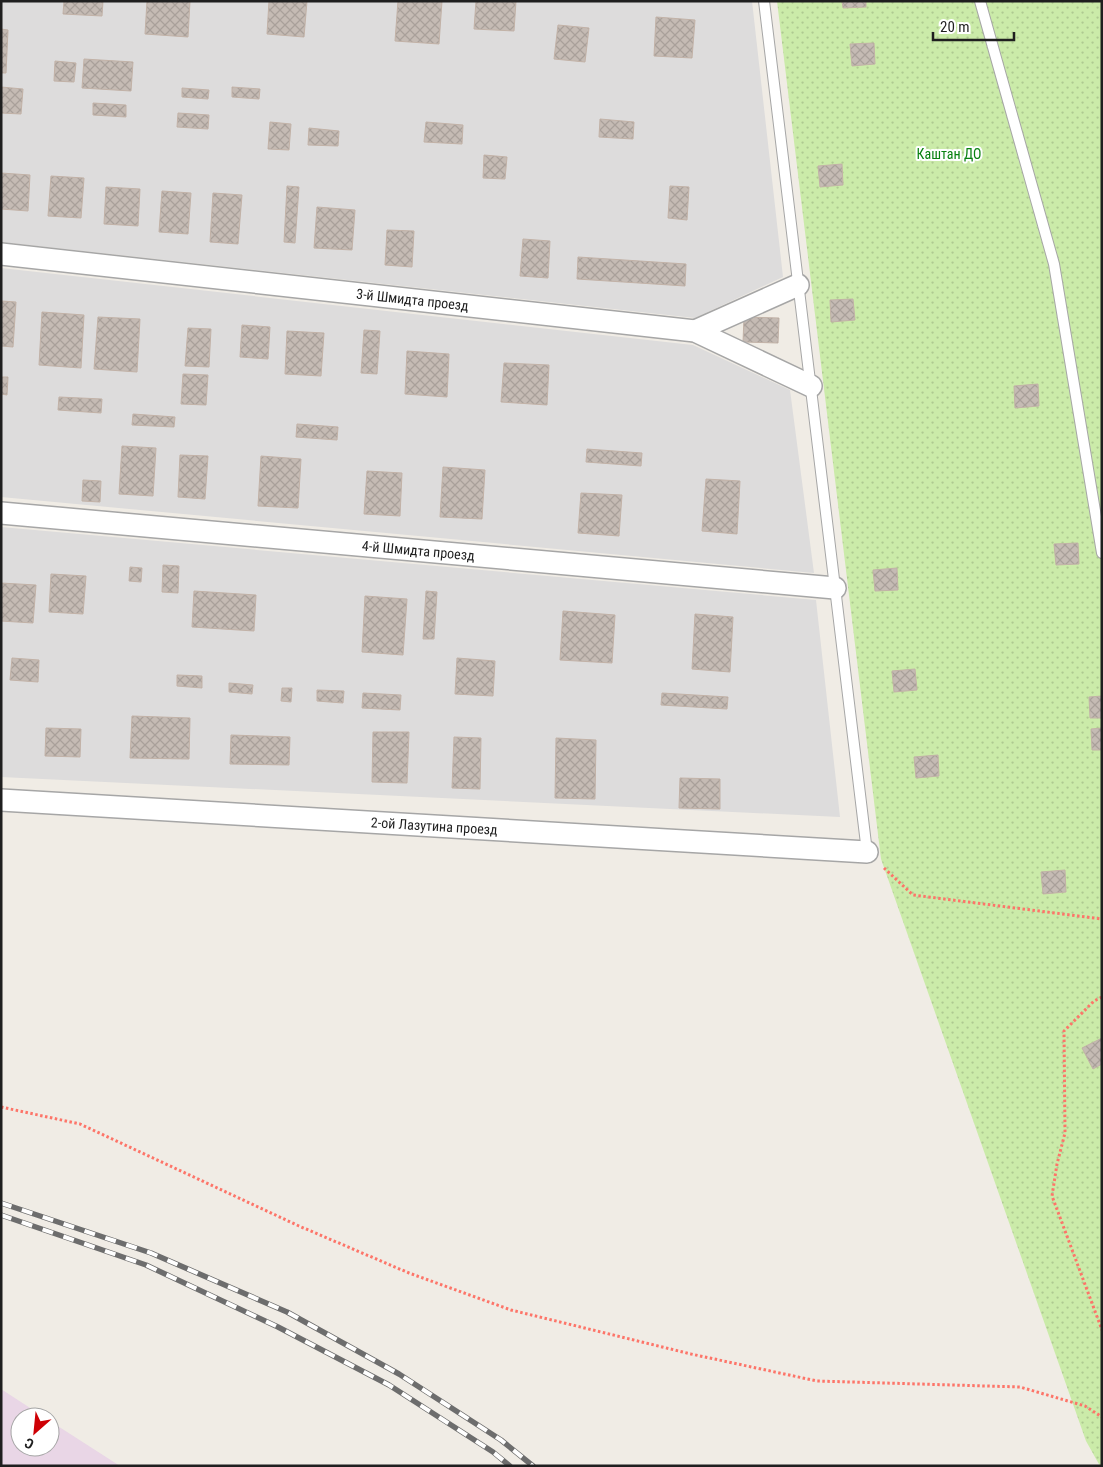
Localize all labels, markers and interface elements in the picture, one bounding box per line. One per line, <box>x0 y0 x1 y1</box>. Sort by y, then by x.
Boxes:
scale bar <box>933 10 1014 42</box>
text: 20 m <box>940 18 970 36</box>
park label: Каштан ДО <box>917 146 981 162</box>
street label: 3-й Шмидта проезд <box>355 285 470 314</box>
street label: 4-й Шмидта проезд <box>361 538 476 564</box>
street label: 2-ой Лазутина проезд <box>370 814 498 838</box>
north arrow <box>10 1407 60 1457</box>
text: С <box>22 1435 36 1453</box>

